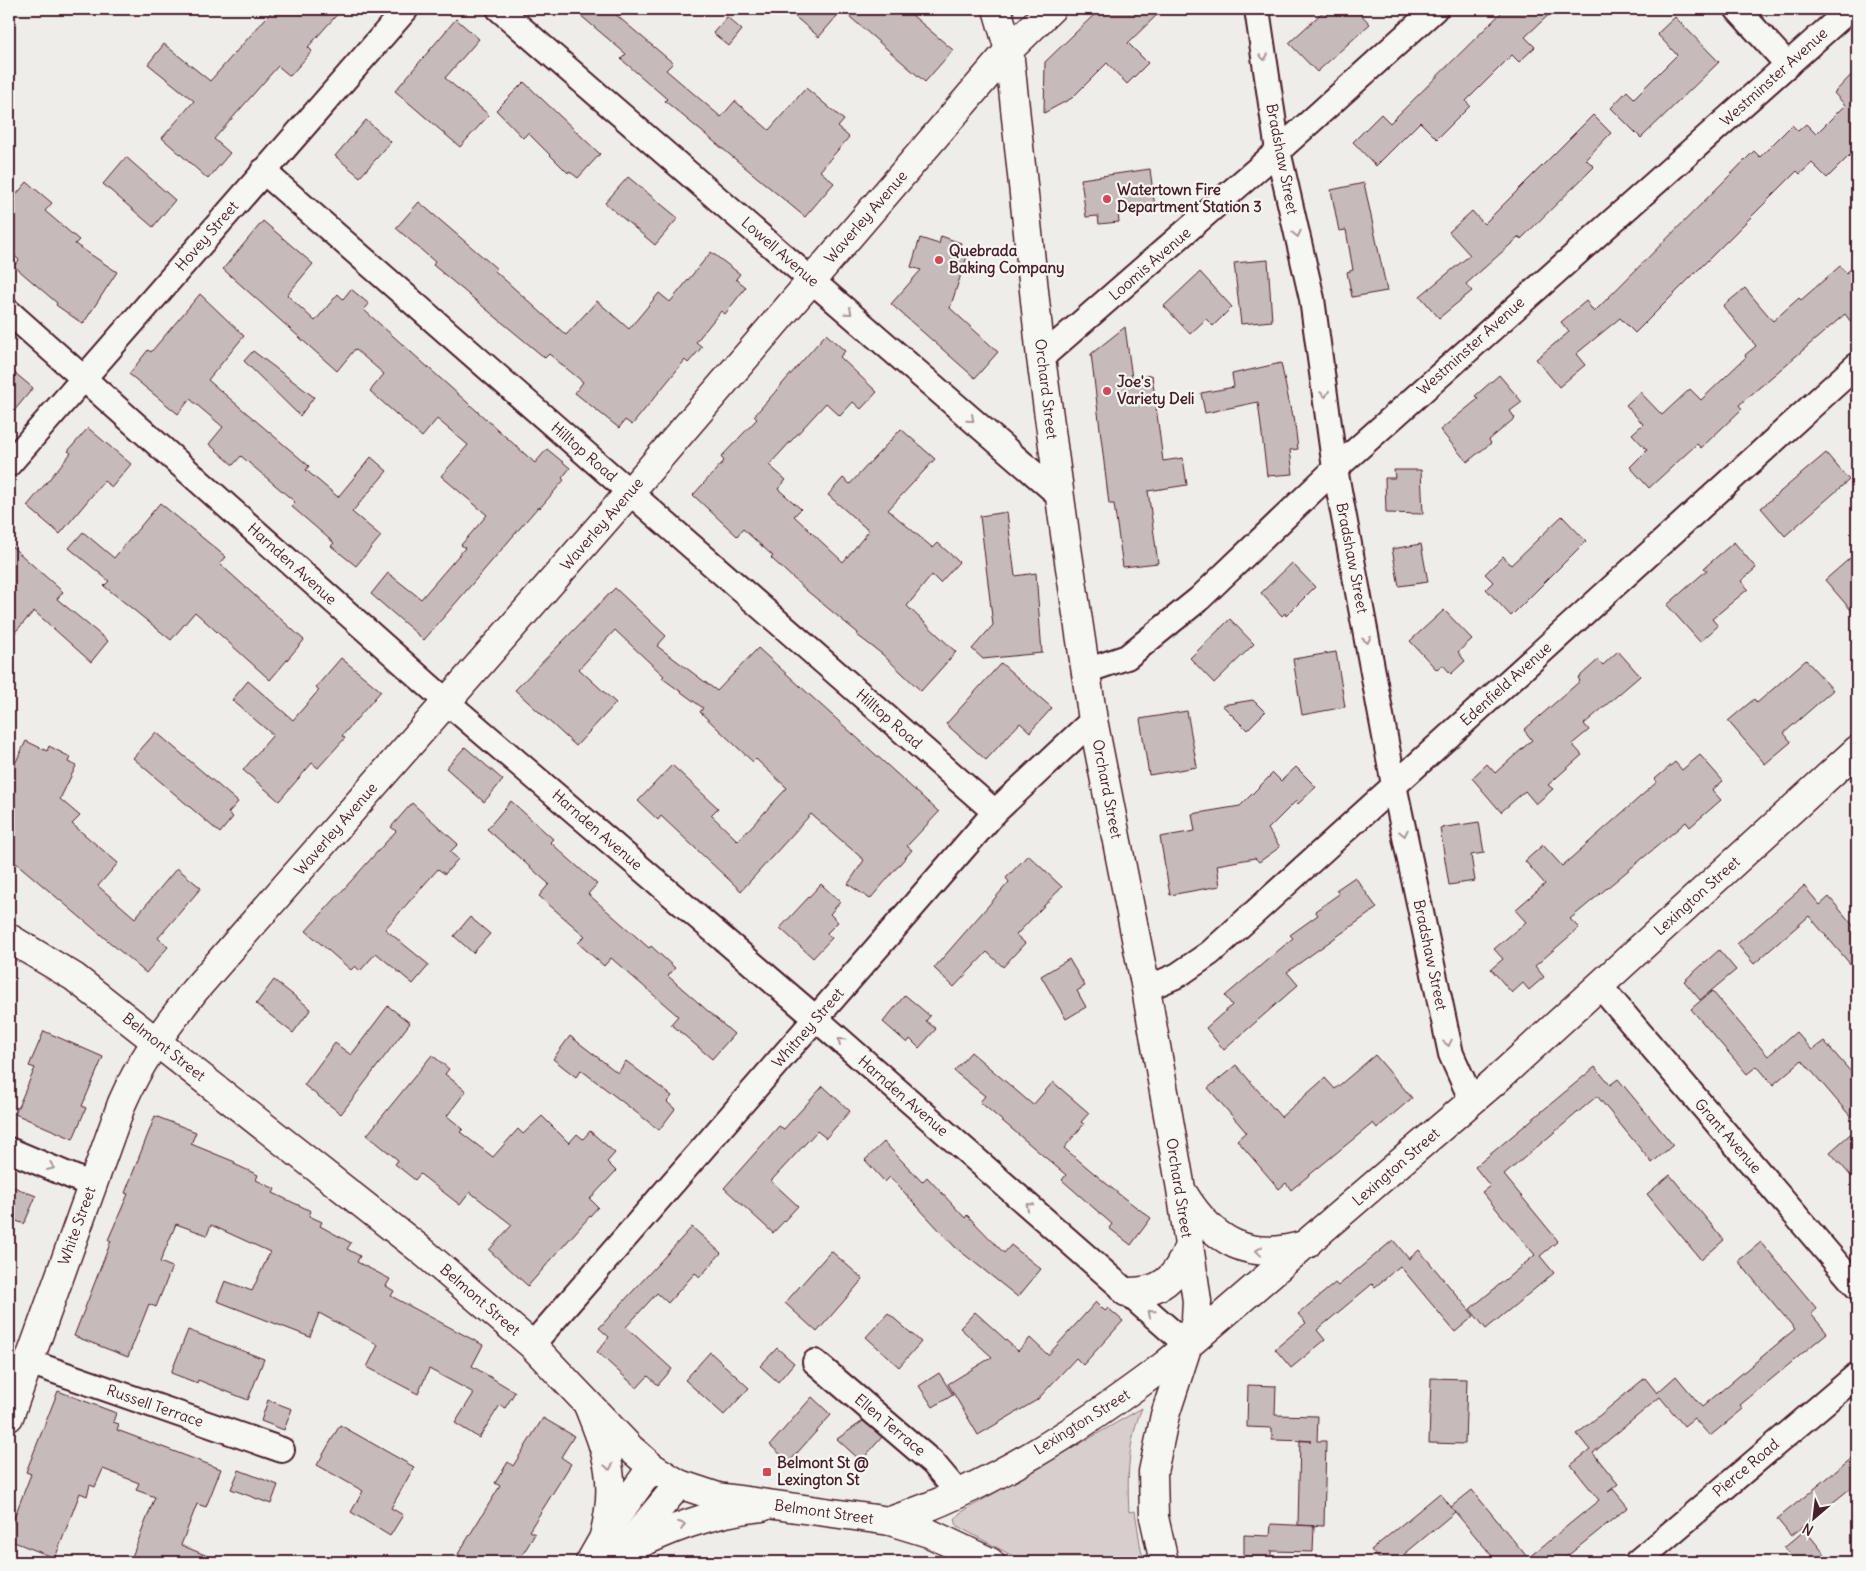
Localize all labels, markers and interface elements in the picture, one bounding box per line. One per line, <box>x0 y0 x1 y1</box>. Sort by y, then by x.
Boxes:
street label: Westminster Avenue <box>1716 23 1831 130</box>
one-way arrow <box>1259 53 1269 61</box>
street label: Bradshaw Street <box>1262 102 1303 216</box>
street label: Waverley Avenue <box>820 166 911 267</box>
place label: Watertown Fire Department Station 3 <box>1117 180 1262 217</box>
marker: Watertown Fire Department Station 3 <box>1101 193 1113 205</box>
street label: Hovey Street <box>171 197 242 275</box>
street label: Lowell Avenue <box>738 213 823 291</box>
street label: Loomis Avenue <box>1105 223 1194 304</box>
one-way arrow <box>1291 229 1302 238</box>
place label: Quebrada Baking Company <box>949 241 1065 278</box>
marker: Quebrada Baking Company <box>933 254 945 266</box>
street label: Westminster Avenue <box>1413 292 1528 399</box>
one-way arrow <box>843 306 852 315</box>
street label: Orchard Street <box>1031 338 1062 440</box>
place label: Joe's Variety Deli <box>1117 372 1194 409</box>
marker: Joe's Variety Deli <box>1101 385 1113 397</box>
one-way arrow <box>1319 390 1329 398</box>
one-way arrow <box>966 413 975 422</box>
street label: Hilltop Road <box>547 418 621 486</box>
street label: Waverley Avenue <box>556 473 647 574</box>
street label: Bradshaw Street <box>1332 501 1373 615</box>
street label: Harnden Avenue <box>244 519 341 609</box>
one-way arrow <box>1361 636 1372 645</box>
street label: Edenfield Avenue <box>1456 638 1555 730</box>
street label: Hilltop Road <box>852 685 926 753</box>
street label: Orchard Street <box>1089 738 1126 840</box>
street label: Waverley Avenue <box>290 778 381 879</box>
street label: Harnden Avenue <box>548 785 646 874</box>
one-way arrow <box>1399 828 1409 837</box>
street label: Lexington Street <box>1650 852 1744 939</box>
street label: Bradshaw Street <box>1409 898 1451 1012</box>
street label: Whitney Street <box>768 984 847 1071</box>
street label: Belmont Street <box>119 1008 210 1085</box>
one-way arrow <box>838 1038 847 1047</box>
one-way arrow <box>1442 1039 1453 1047</box>
street label: Harnden Avenue <box>854 1051 952 1140</box>
street label: Grant Avenue <box>1691 1094 1766 1177</box>
street label: Lexington Street <box>1348 1124 1443 1210</box>
street label: Orchard Street <box>1162 1137 1197 1239</box>
one-way arrow <box>46 1162 54 1172</box>
street label: White Street <box>54 1184 100 1268</box>
one-way arrow <box>1026 1203 1035 1212</box>
one-way arrow <box>1255 1246 1264 1256</box>
street label: Belmont Street <box>436 1260 524 1340</box>
one-way arrow <box>1148 1310 1157 1319</box>
street label: Russell Terrace <box>104 1380 206 1431</box>
street label: Lexington Street <box>1030 1385 1133 1459</box>
street label: Ellen Terrace <box>851 1389 930 1460</box>
street label: Pierce Road <box>1709 1434 1783 1501</box>
place label: Belmont St @ Lexington St <box>777 1453 869 1490</box>
one-way arrow <box>604 1463 614 1472</box>
marker: Belmont St @ Lexington St <box>761 1466 773 1478</box>
north arrow <box>1788 1494 1838 1544</box>
street label: Belmont Street <box>773 1495 875 1528</box>
text: N <box>1799 1519 1816 1540</box>
one-way arrow <box>677 1521 686 1531</box>

